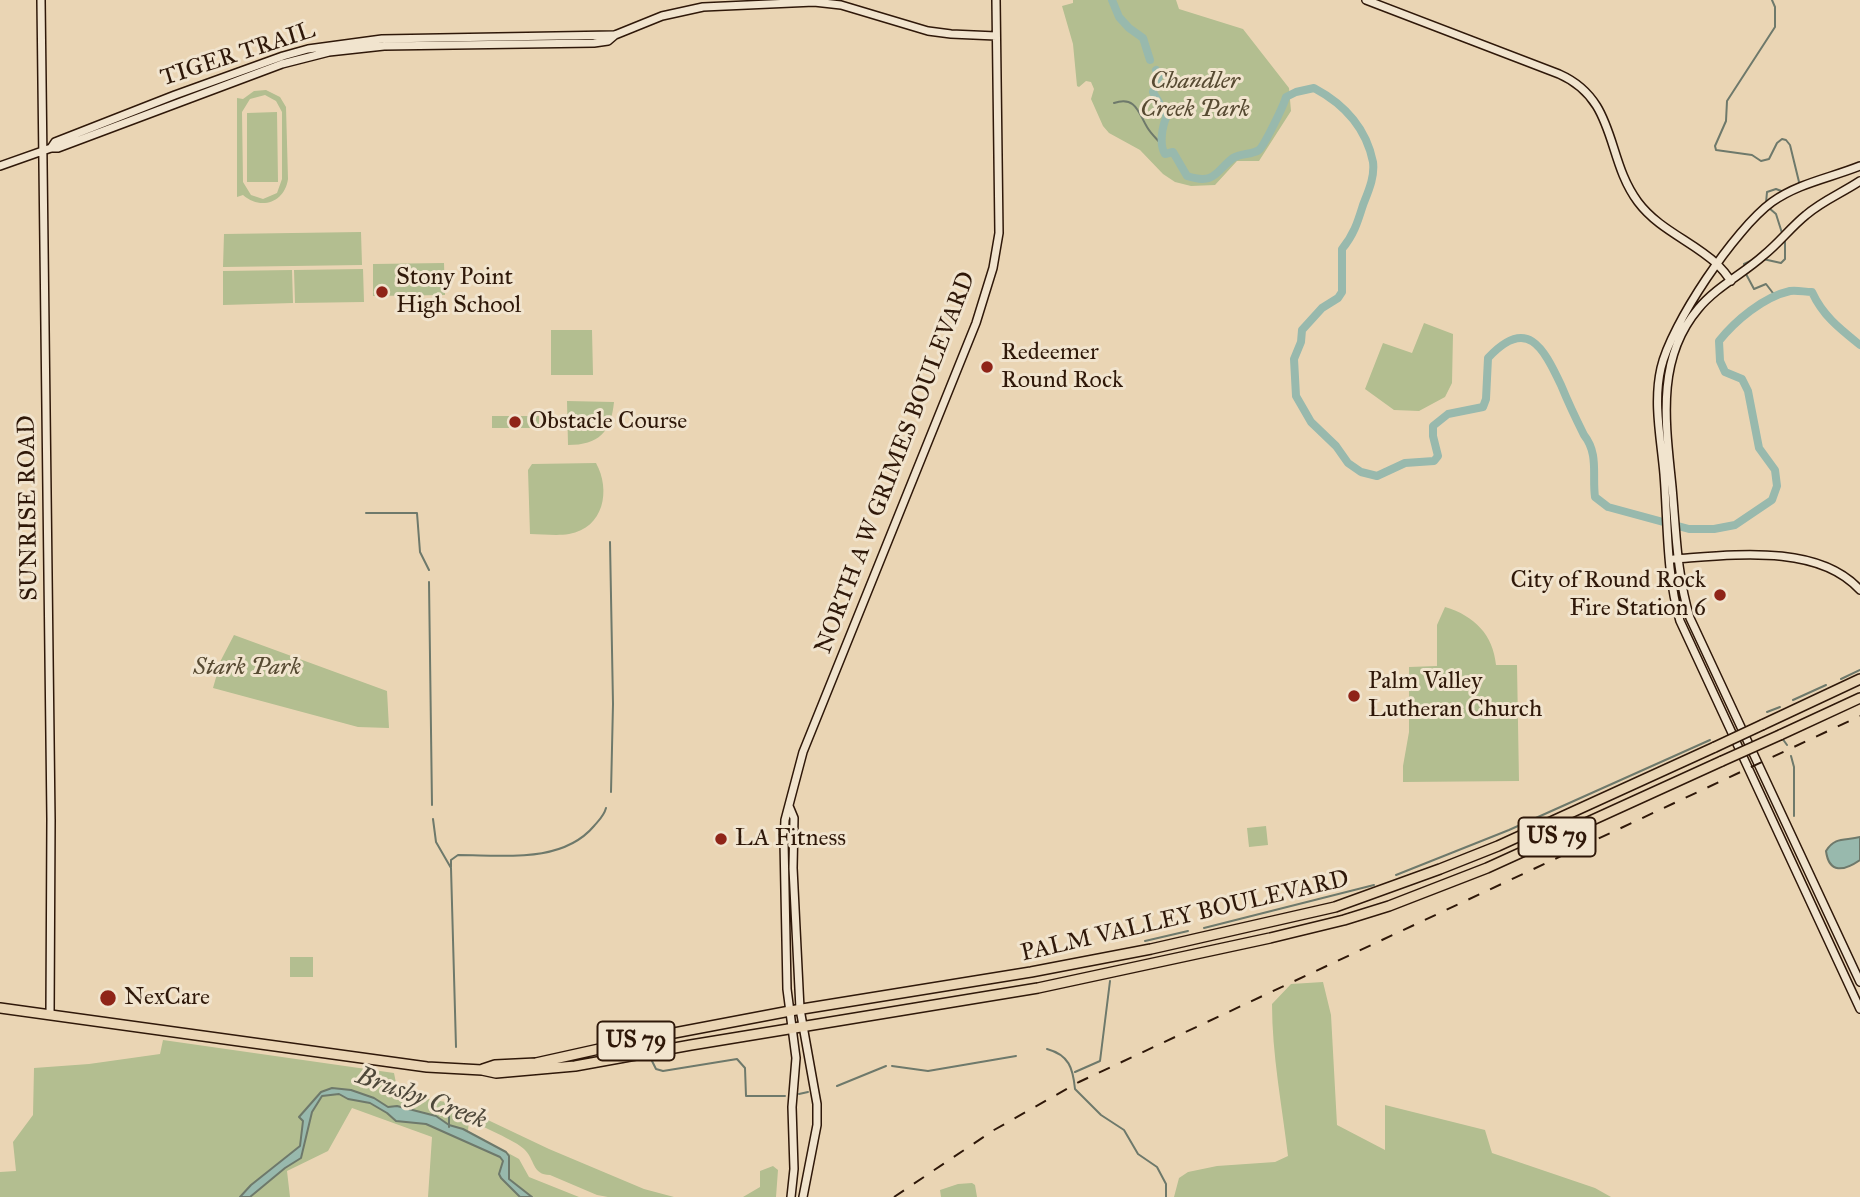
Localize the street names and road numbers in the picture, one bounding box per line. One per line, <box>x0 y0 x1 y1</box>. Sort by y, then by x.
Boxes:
street label: TIGER TRAIL <box>157 16 319 94</box>
street label: NORTH A W GRIMES BOULEVARD <box>810 268 982 658</box>
street label: SUNRISE ROAD <box>13 415 45 601</box>
road number: US 79 <box>1518 818 1596 856</box>
street label: PALM VALLEY BOULEVARD <box>1018 865 1352 969</box>
road number: US 79 <box>598 1022 674 1060</box>

